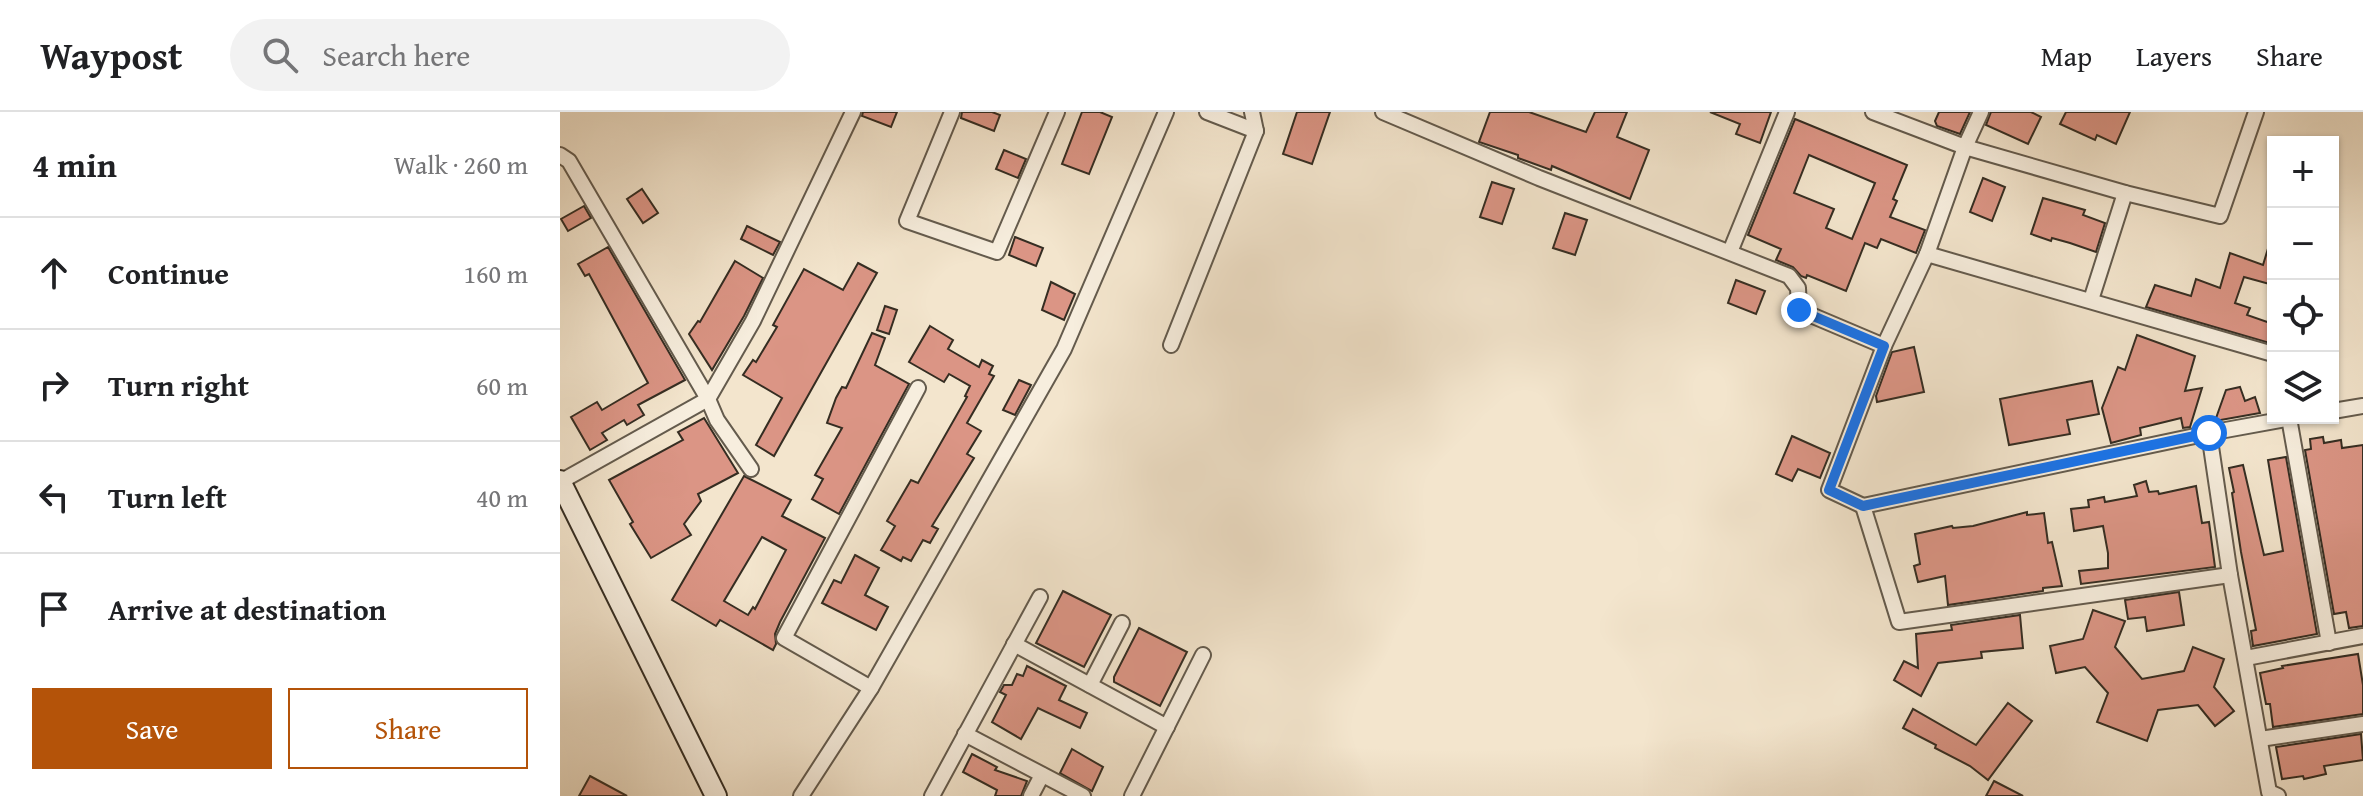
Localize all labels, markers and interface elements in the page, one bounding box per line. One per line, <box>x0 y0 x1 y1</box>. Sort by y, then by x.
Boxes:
search box <box>230 19 790 91</box>
text: Waypost <box>40 27 182 83</box>
icon: search <box>258 33 302 77</box>
text: Search here <box>322 33 470 77</box>
text: Map <box>2041 35 2092 76</box>
text: Layers <box>2136 35 2212 76</box>
text: Share <box>2256 35 2323 76</box>
map controls <box>2267 136 2339 424</box>
button: + <box>2267 136 2339 208</box>
text: 4 min <box>32 140 117 189</box>
text: Walk · 260 m <box>394 145 528 184</box>
button: − <box>2267 208 2339 280</box>
icon: ahead <box>32 251 76 295</box>
text: Continue <box>108 251 229 295</box>
text: 160 m <box>463 254 528 293</box>
button: locate <box>2267 280 2339 352</box>
route end <box>1781 292 1817 328</box>
button: layers <box>2267 352 2339 424</box>
icon: right <box>32 363 76 407</box>
text: Turn right <box>108 363 249 407</box>
text: 60 m <box>476 366 528 405</box>
route start <box>2191 415 2227 451</box>
icon: left <box>32 475 76 519</box>
text: Turn left <box>108 475 227 519</box>
text: 40 m <box>476 478 528 517</box>
icon: arrive <box>32 587 76 631</box>
text: Arrive at destination <box>108 587 386 631</box>
button: Save <box>32 688 272 769</box>
button: Share <box>288 688 528 769</box>

